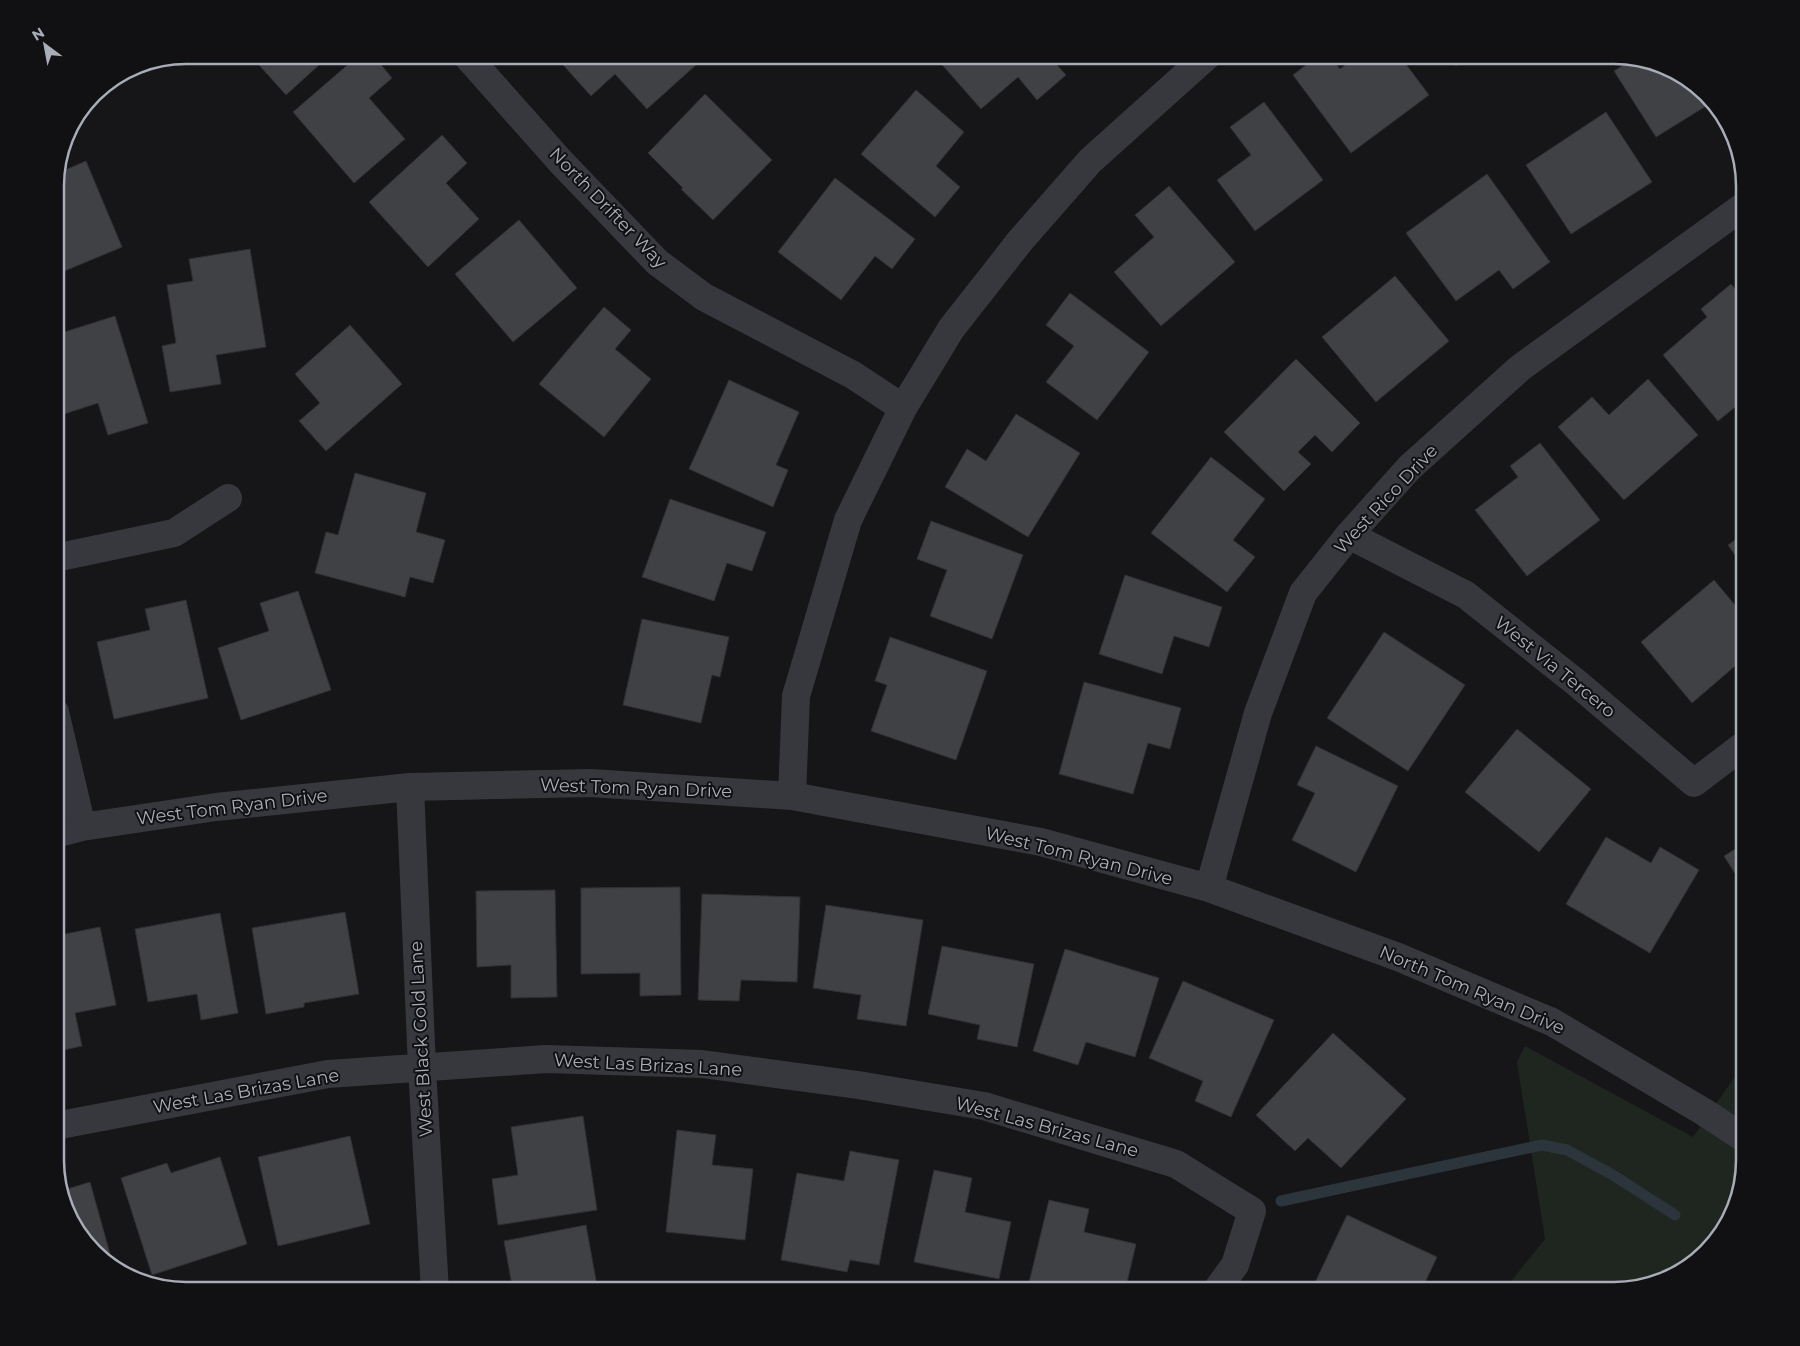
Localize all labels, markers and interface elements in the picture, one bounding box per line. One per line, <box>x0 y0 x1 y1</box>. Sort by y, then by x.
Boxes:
north arrow <box>20 20 70 70</box>
text: N <box>29 23 48 45</box>
street label: North Drifter Way <box>545 143 671 273</box>
street label: West Rico Drive <box>1330 440 1442 558</box>
street label: West Via Tercero <box>1490 611 1620 723</box>
street label: West Tom Ryan Drive <box>540 774 733 802</box>
street label: West Tom Ryan Drive <box>135 784 329 830</box>
street label: West Tom Ryan Drive <box>983 822 1175 890</box>
street label: West Black Gold Lane <box>405 940 437 1138</box>
street label: North Tom Ryan Drive <box>1376 941 1568 1039</box>
street label: West Las Brizas Lane <box>553 1049 743 1081</box>
street label: West Las Brizas Lane <box>151 1064 341 1118</box>
street label: West Las Brizas Lane <box>953 1092 1141 1162</box>

